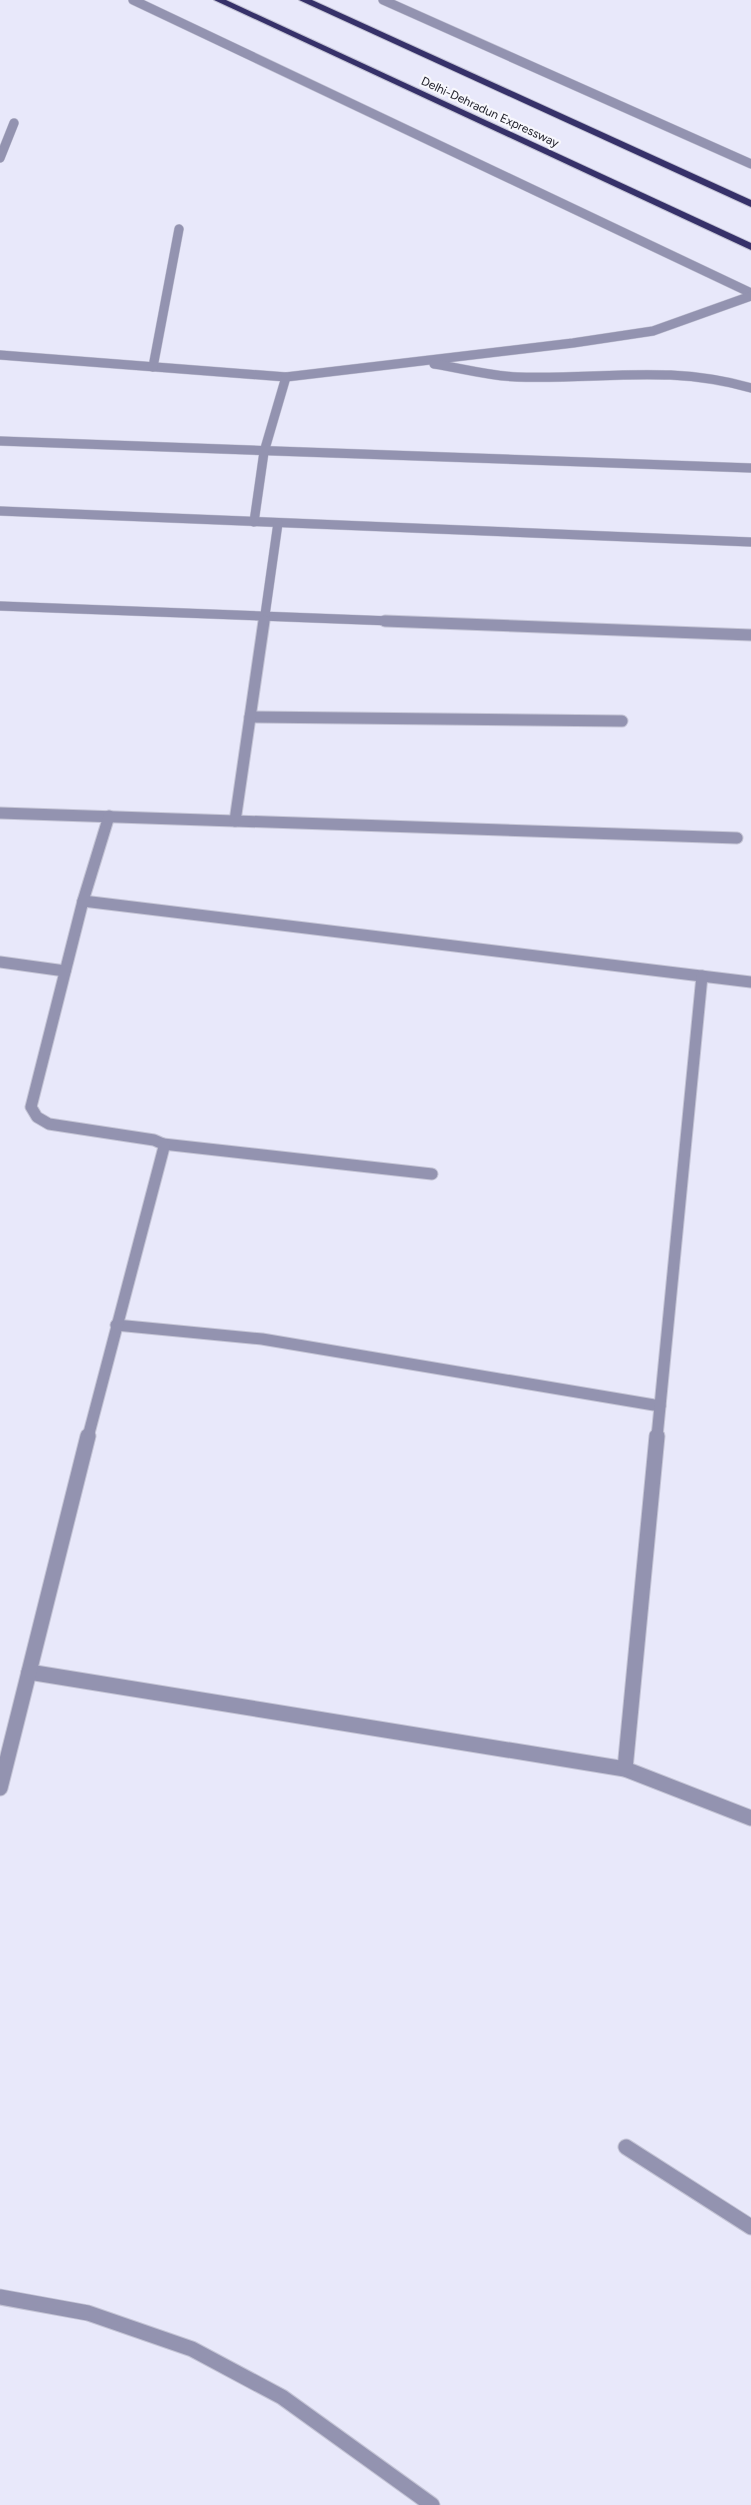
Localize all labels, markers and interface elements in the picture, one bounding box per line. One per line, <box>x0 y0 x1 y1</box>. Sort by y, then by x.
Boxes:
street label: Delhi-Dehradun Expressway <box>419 74 562 150</box>

